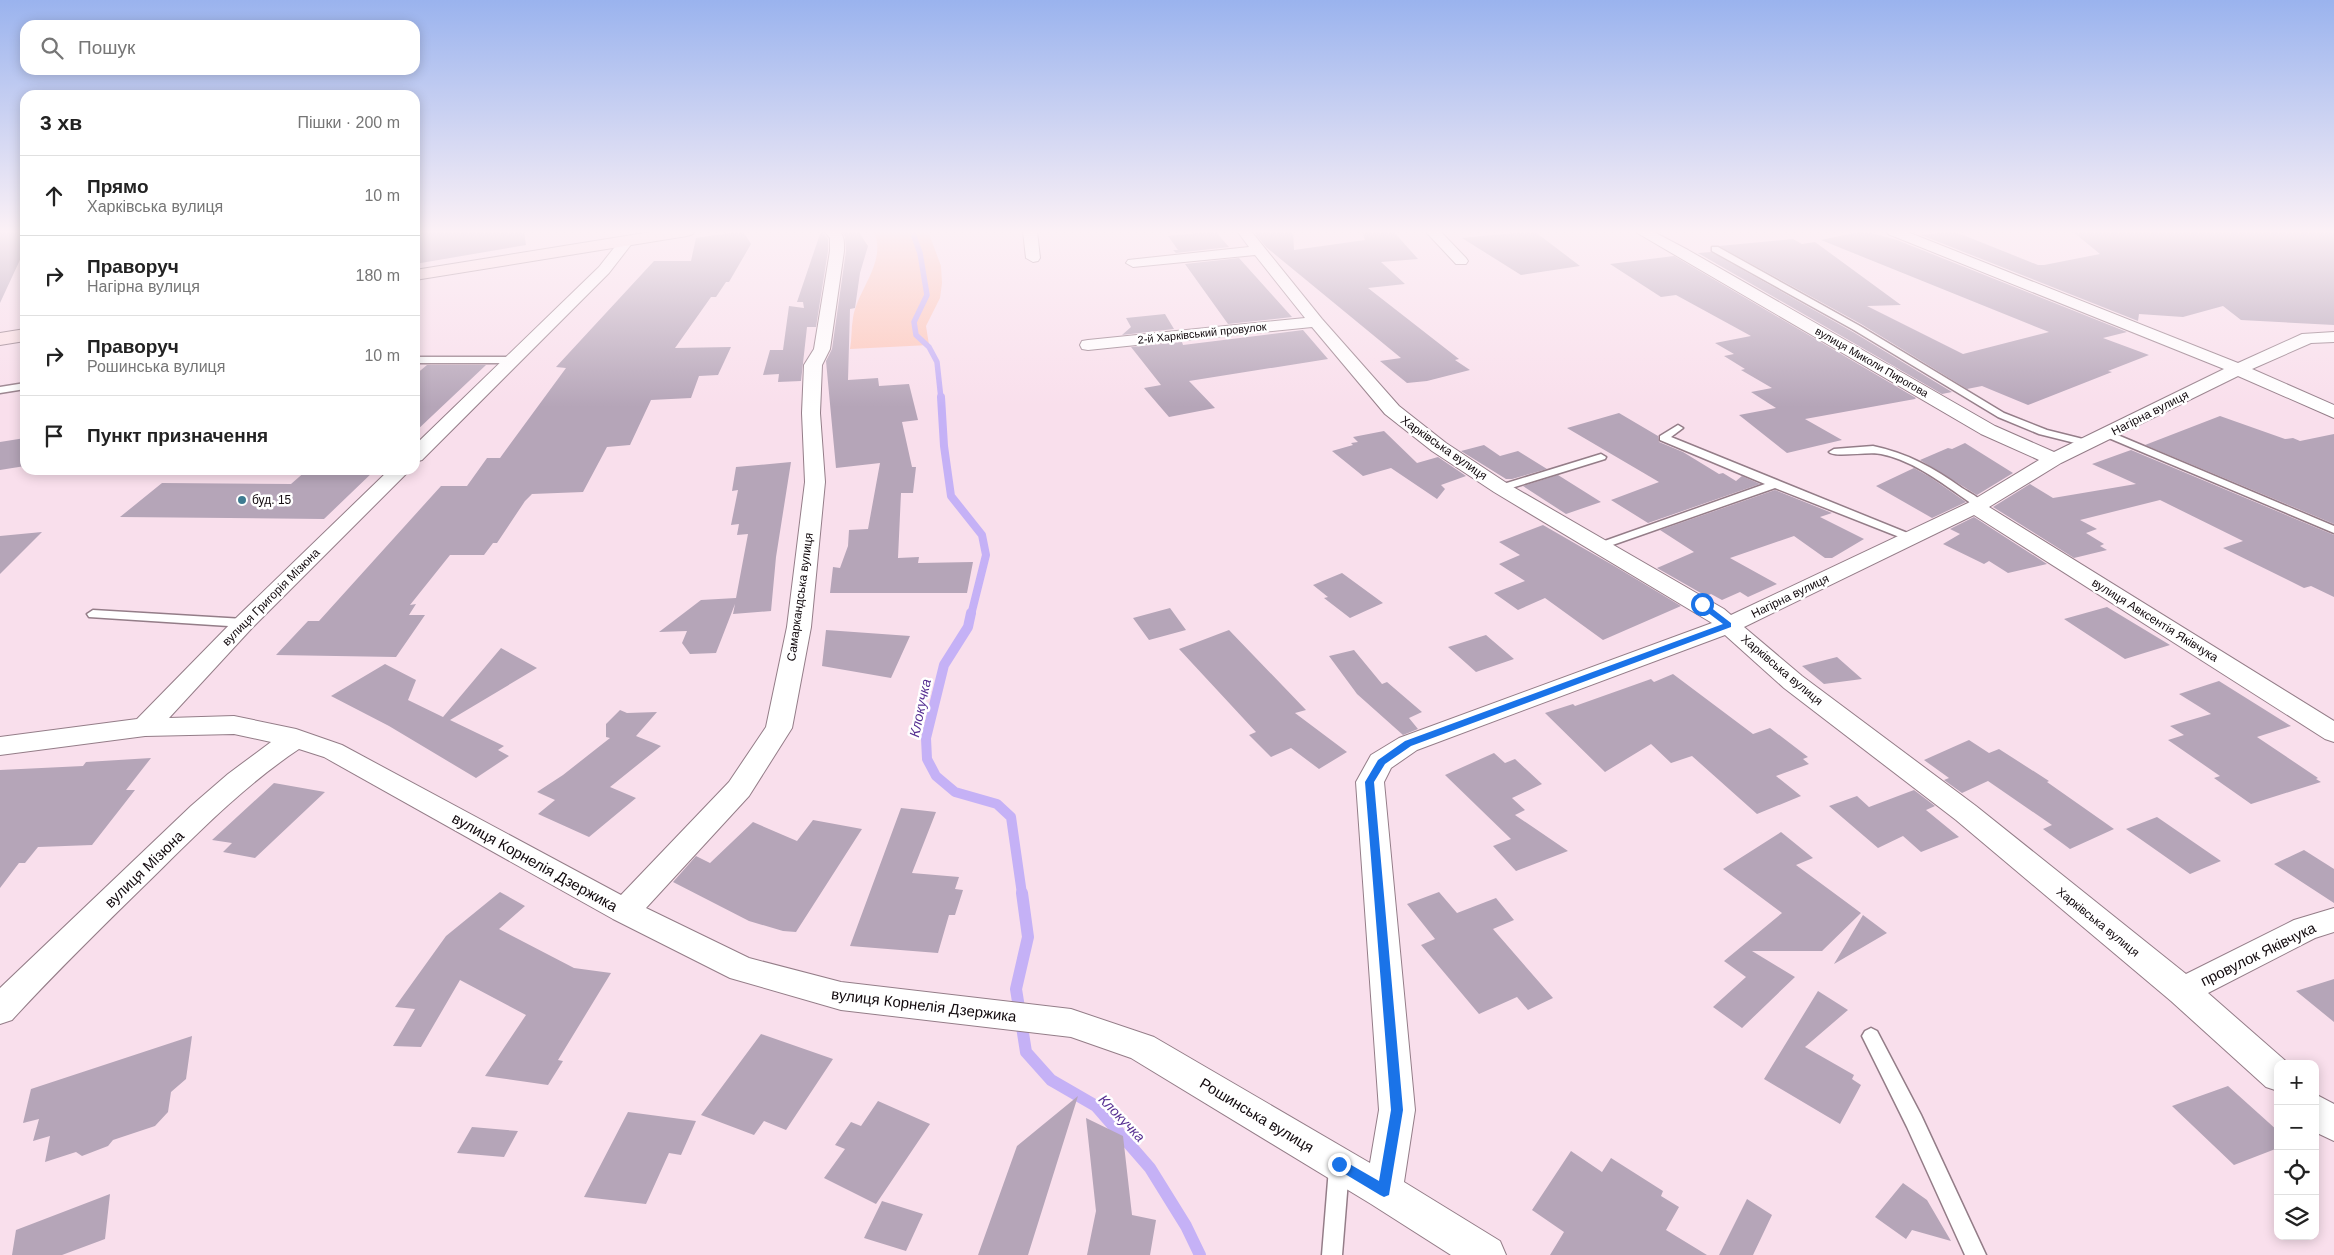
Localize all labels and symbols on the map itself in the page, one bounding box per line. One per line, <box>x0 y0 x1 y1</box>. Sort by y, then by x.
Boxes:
street label: 2-й Харківський провулок <box>1137 320 1267 346</box>
street label: вулиця Миколи Пирогова <box>1813 325 1931 400</box>
street label: Нагірна вулиця <box>2109 388 2191 438</box>
street label: Харківська вулиця <box>1398 413 1490 483</box>
place label: буд. 15 <box>252 493 292 507</box>
marker: буд. 15 <box>236 494 248 506</box>
street label: Самаркандська вулиця <box>784 532 816 662</box>
street label: вулиця Григорія Мізюна <box>219 545 323 649</box>
street label: Нагірна вулиця <box>1749 571 1831 621</box>
street label: вулиця Авксентія Яківчука <box>2089 575 2221 665</box>
route start <box>1691 593 1714 616</box>
street label: Харківська вулиця <box>1738 632 1826 708</box>
water label: Клокучка <box>906 677 934 739</box>
street label: вулиця Корнелія Дзержика <box>449 809 621 915</box>
street label: вулиця Мізюна <box>101 827 188 911</box>
street label: Харківська вулиця <box>2054 884 2142 960</box>
street label: провулок Яківчука <box>2198 918 2319 989</box>
street label: вулиця Корнелія Дзержика <box>830 985 1018 1025</box>
street label: Рошинська вулиця <box>1197 1074 1317 1156</box>
water label: Клокучка <box>1096 1091 1148 1145</box>
route end <box>1328 1153 1351 1176</box>

